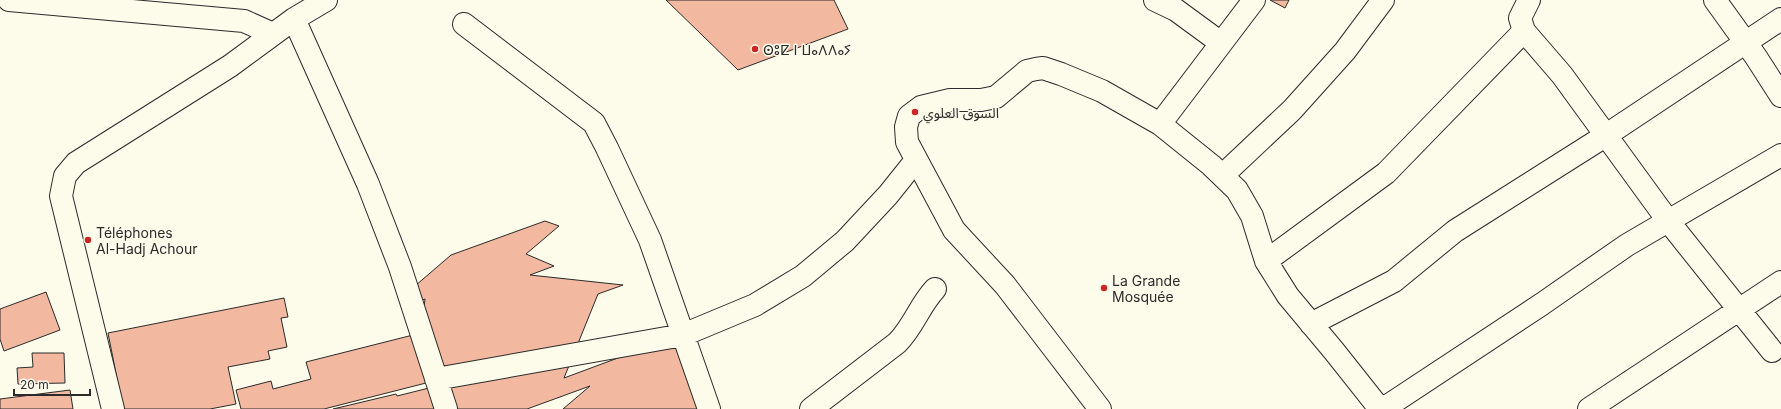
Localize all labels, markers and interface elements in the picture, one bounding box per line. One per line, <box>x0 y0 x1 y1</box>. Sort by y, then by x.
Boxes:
place label: ⵙⵓⵇ ⵏ ⵡⴰⴷⴷⴰⵢ <box>763 41 851 58</box>
marker: ⵙⵓⵇ ⵏ ⵡⴰⴷⴷⴰⵢ <box>750 44 760 54</box>
place label: السوق العلوي <box>923 104 999 124</box>
marker: السوق العلوي <box>910 107 920 117</box>
place label: Téléphones Al-Hadj Achour <box>96 224 198 257</box>
marker: Téléphones Al-Hadj Achour <box>83 235 93 245</box>
place label: La Grande Mosquée <box>1112 272 1180 305</box>
marker: La Grande Mosquée <box>1099 283 1109 293</box>
scale bar <box>14 371 90 397</box>
text: 20 m <box>20 377 49 392</box>

